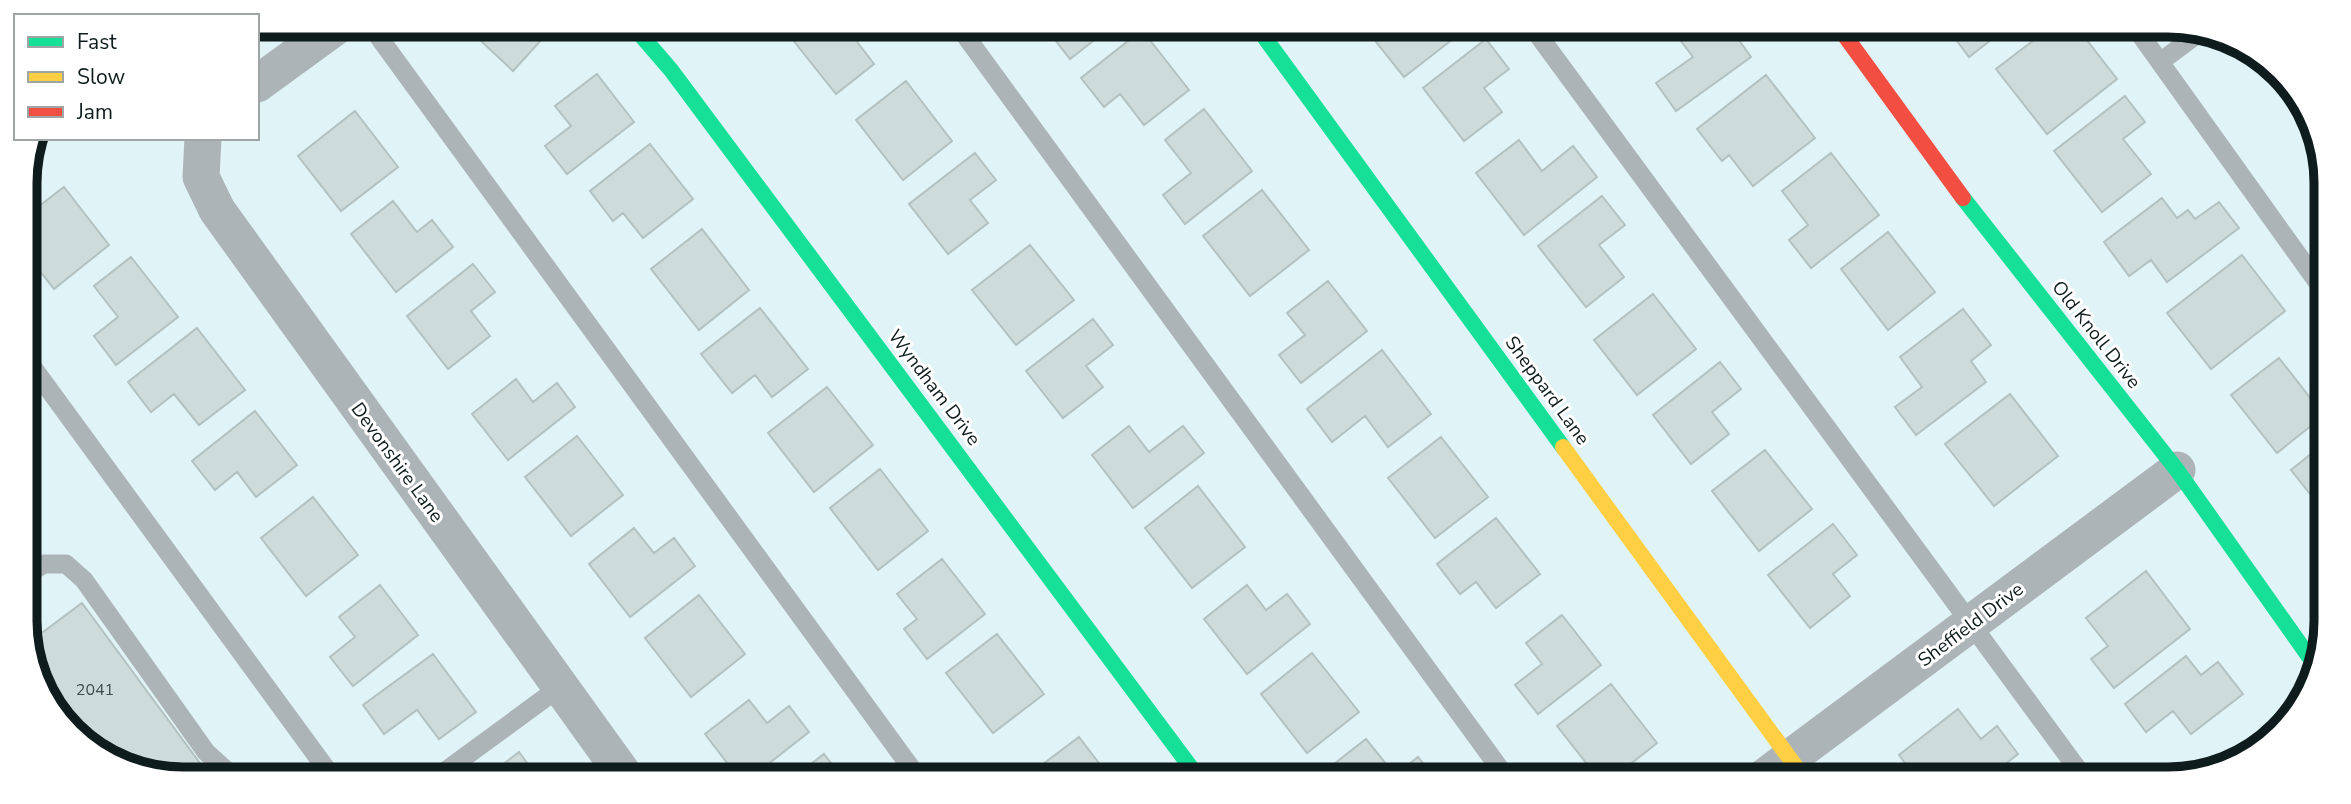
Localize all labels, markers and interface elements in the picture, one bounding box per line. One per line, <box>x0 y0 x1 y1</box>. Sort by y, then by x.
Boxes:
legend <box>14 14 259 140</box>
text: Fast <box>77 28 117 56</box>
text: Slow <box>77 63 126 91</box>
text: Jam <box>76 98 113 126</box>
street label: Old Knoll Drive <box>2046 275 2147 394</box>
street label: Wyndham Drive <box>882 324 986 451</box>
street label: Sheppard Lane <box>1499 331 1596 450</box>
street label: Devonshire Lane <box>345 397 450 528</box>
street label: Sheffield Drive <box>1913 577 2029 673</box>
house number: 2041 <box>76 679 114 701</box>

